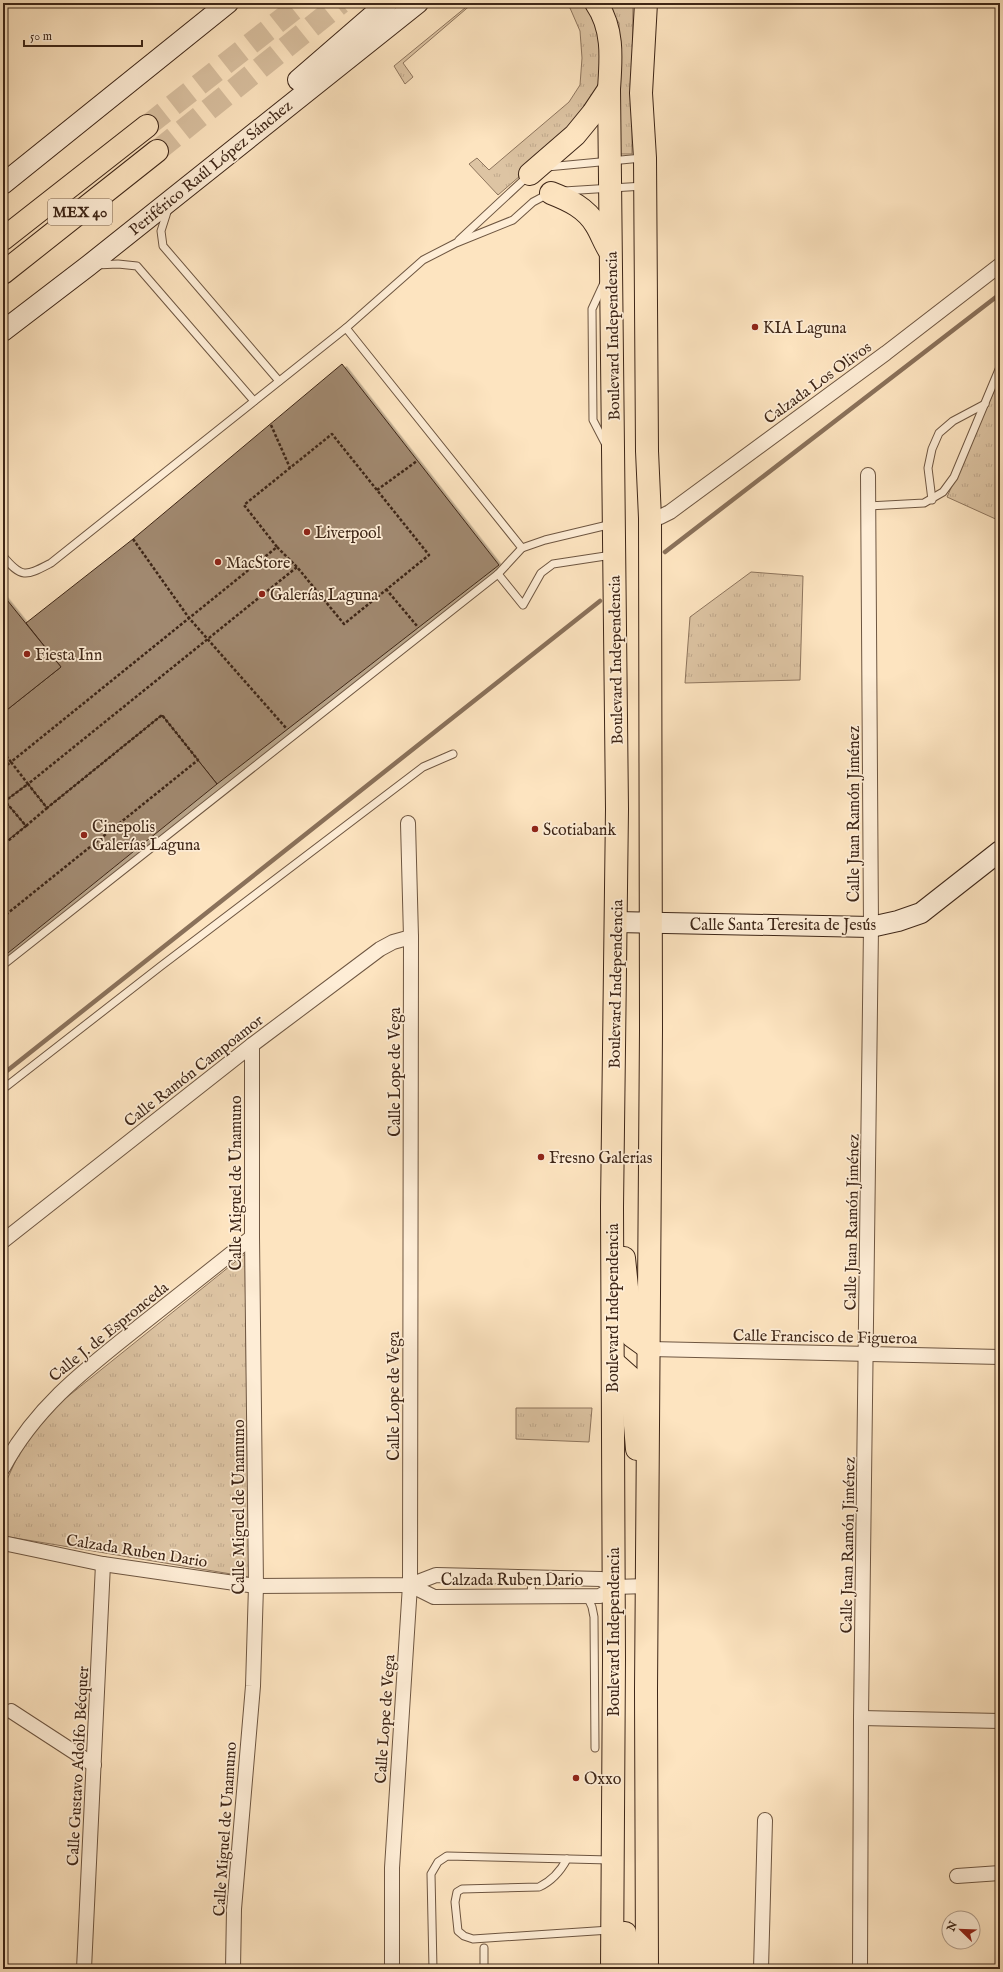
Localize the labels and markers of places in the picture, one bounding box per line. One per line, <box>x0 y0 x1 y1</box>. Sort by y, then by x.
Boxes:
place label: KIA Laguna <box>763 319 847 339</box>
marker: KIA Laguna <box>750 322 760 332</box>
place label: Liverpool <box>315 524 382 544</box>
marker: Liverpool <box>302 527 312 537</box>
place label: MacStore <box>226 554 290 574</box>
marker: MacStore <box>213 557 223 567</box>
place label: Galerías Laguna <box>270 586 378 606</box>
marker: Galerías Laguna <box>257 589 267 599</box>
place label: Fiesta Inn <box>35 646 103 666</box>
marker: Fiesta Inn <box>22 649 32 659</box>
place label: Cinepolis Galerías Laguna <box>92 818 200 856</box>
place label: Scotiabank <box>543 821 616 841</box>
marker: Scotiabank <box>530 824 540 834</box>
marker: Cinepolis Galerías Laguna <box>79 830 89 840</box>
place label: Fresno Galerias <box>549 1149 653 1169</box>
marker: Fresno Galerias <box>536 1152 546 1162</box>
place label: Oxxo <box>584 1770 622 1790</box>
marker: Oxxo <box>571 1773 581 1783</box>

